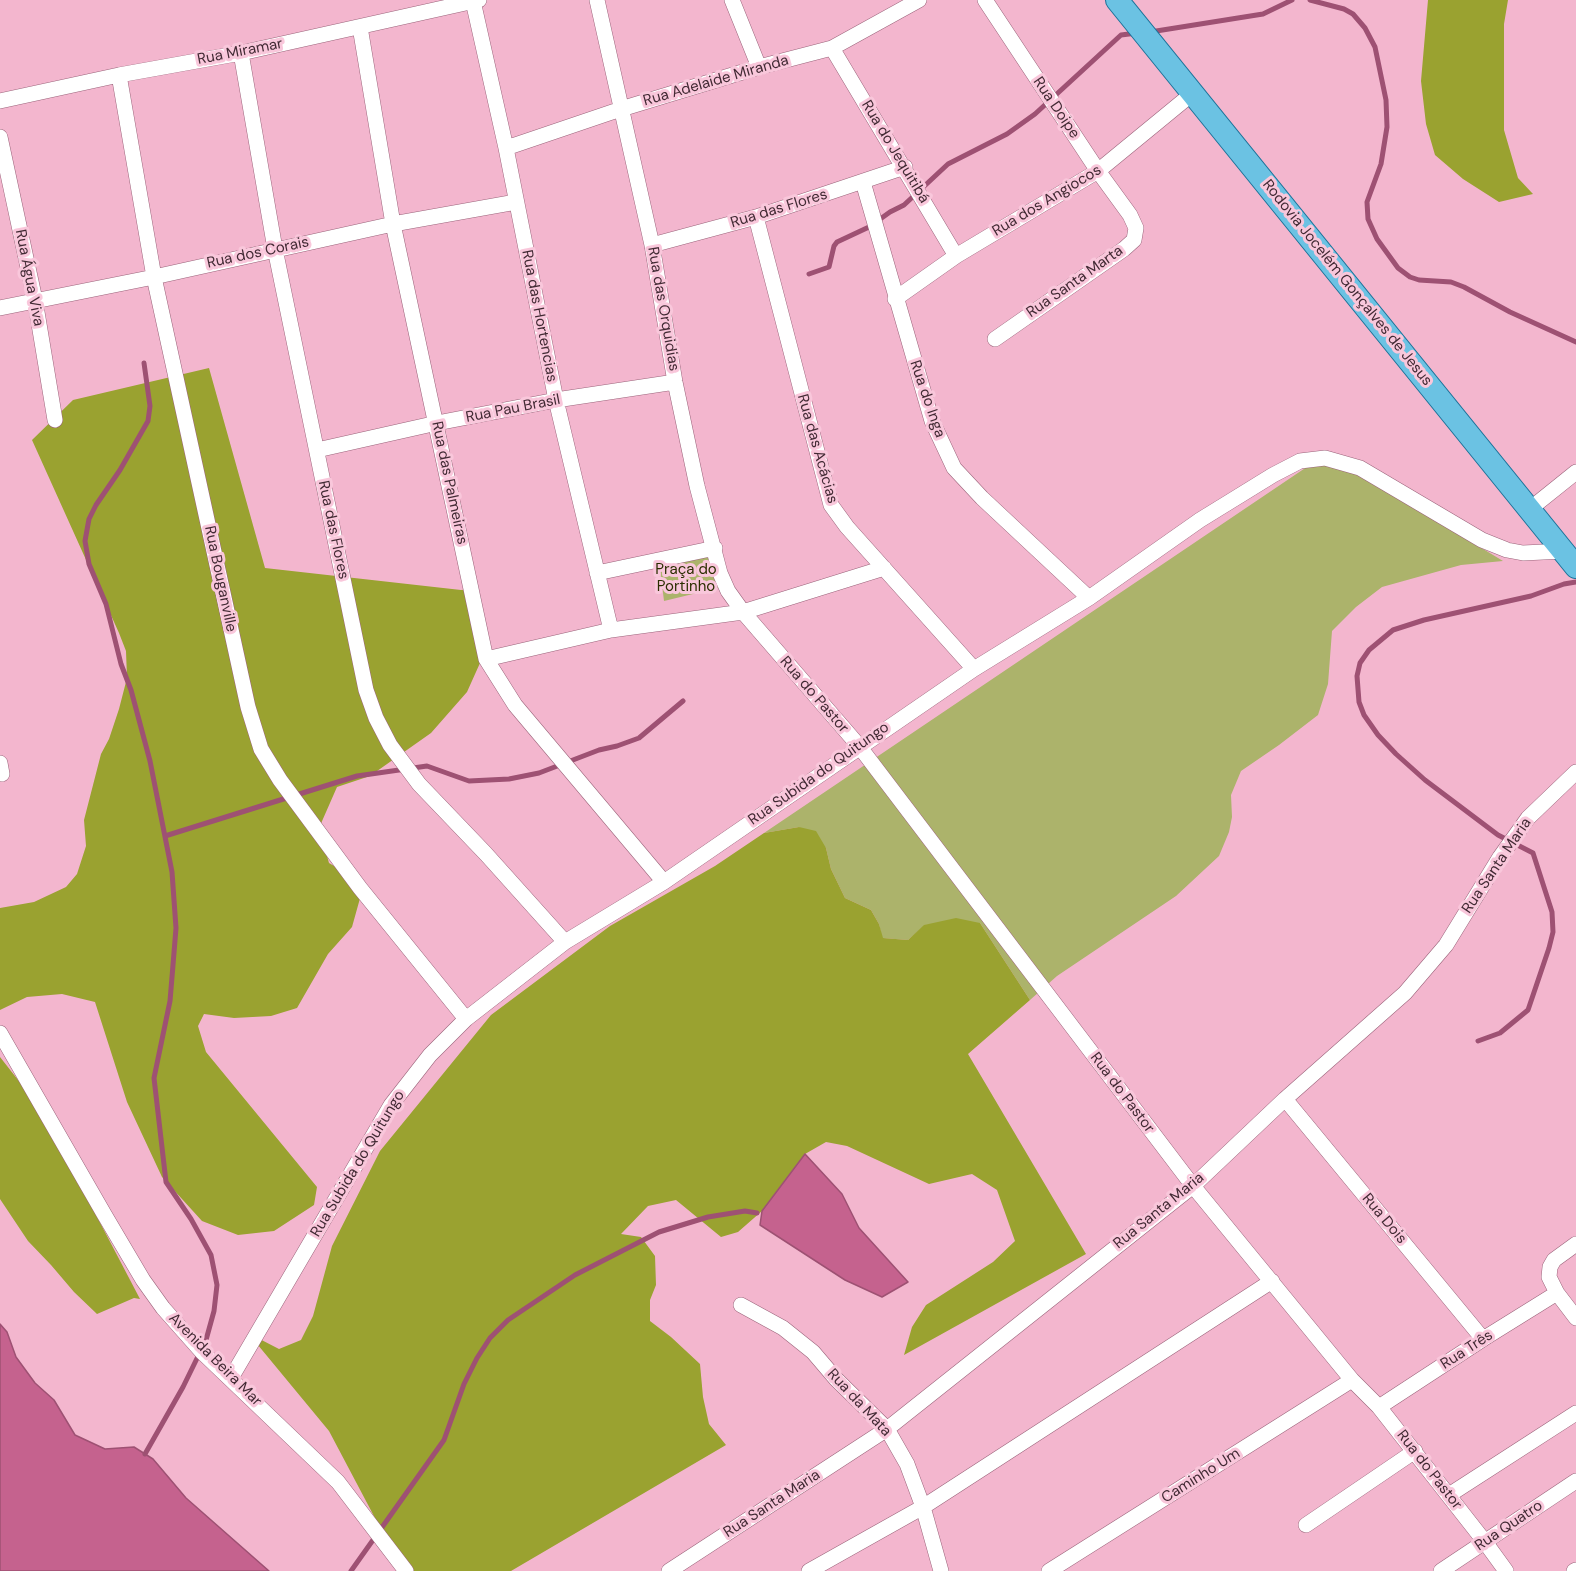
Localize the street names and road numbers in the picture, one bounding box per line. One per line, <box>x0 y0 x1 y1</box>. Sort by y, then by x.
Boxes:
street label: Rua Miramar <box>196 35 284 69</box>
street label: Rua Adelaide Miranda <box>641 52 791 110</box>
street label: Rua Doipe <box>1029 74 1083 142</box>
street label: Rua do Jequitibá <box>857 97 933 207</box>
street label: Rua dos Angiocos <box>989 161 1105 241</box>
street label: Rodovia Jocelém Gonçalves de Jesus <box>1258 176 1436 390</box>
street label: Rua das Flores <box>728 186 830 232</box>
street label: Rua Água Viva <box>11 228 47 328</box>
street label: Rua dos Corais <box>205 233 311 273</box>
street label: Rua Santa Marta <box>1023 242 1127 322</box>
street label: Rua das Orquidias <box>643 245 683 373</box>
street label: Rua das Hortencias <box>517 248 561 384</box>
street label: Rua do Inga <box>905 358 949 440</box>
street label: Rua Pau Brasil <box>464 391 562 427</box>
street label: Rua das Acácias <box>793 392 841 506</box>
street label: Rua das Palmeiras <box>427 420 471 546</box>
street label: Rua das Flores <box>314 479 352 581</box>
street label: Rua Bouganville <box>200 524 240 634</box>
street label: Rua do Pastor <box>776 653 852 737</box>
street label: Rua Subida do Quitungo <box>745 719 893 829</box>
street label: Rua Santa Maria <box>1458 815 1536 917</box>
street label: Rua do Pastor <box>1086 1049 1158 1137</box>
street label: Rua Subida do Quitungo <box>307 1088 409 1240</box>
street label: Rua Santa Maria <box>1110 1169 1208 1253</box>
street label: Rua Dois <box>1358 1190 1410 1248</box>
street label: Avenida Beira Mar <box>165 1310 265 1410</box>
street label: Rua Três <box>1438 1327 1496 1373</box>
street label: Rua da Mata <box>823 1365 895 1441</box>
street label: Rua do Pastor <box>1392 1427 1466 1513</box>
street label: Caminho Um <box>1158 1445 1244 1507</box>
street label: Rua Santa Maria <box>720 1466 824 1542</box>
street label: Rua Quatro <box>1472 1497 1546 1555</box>

